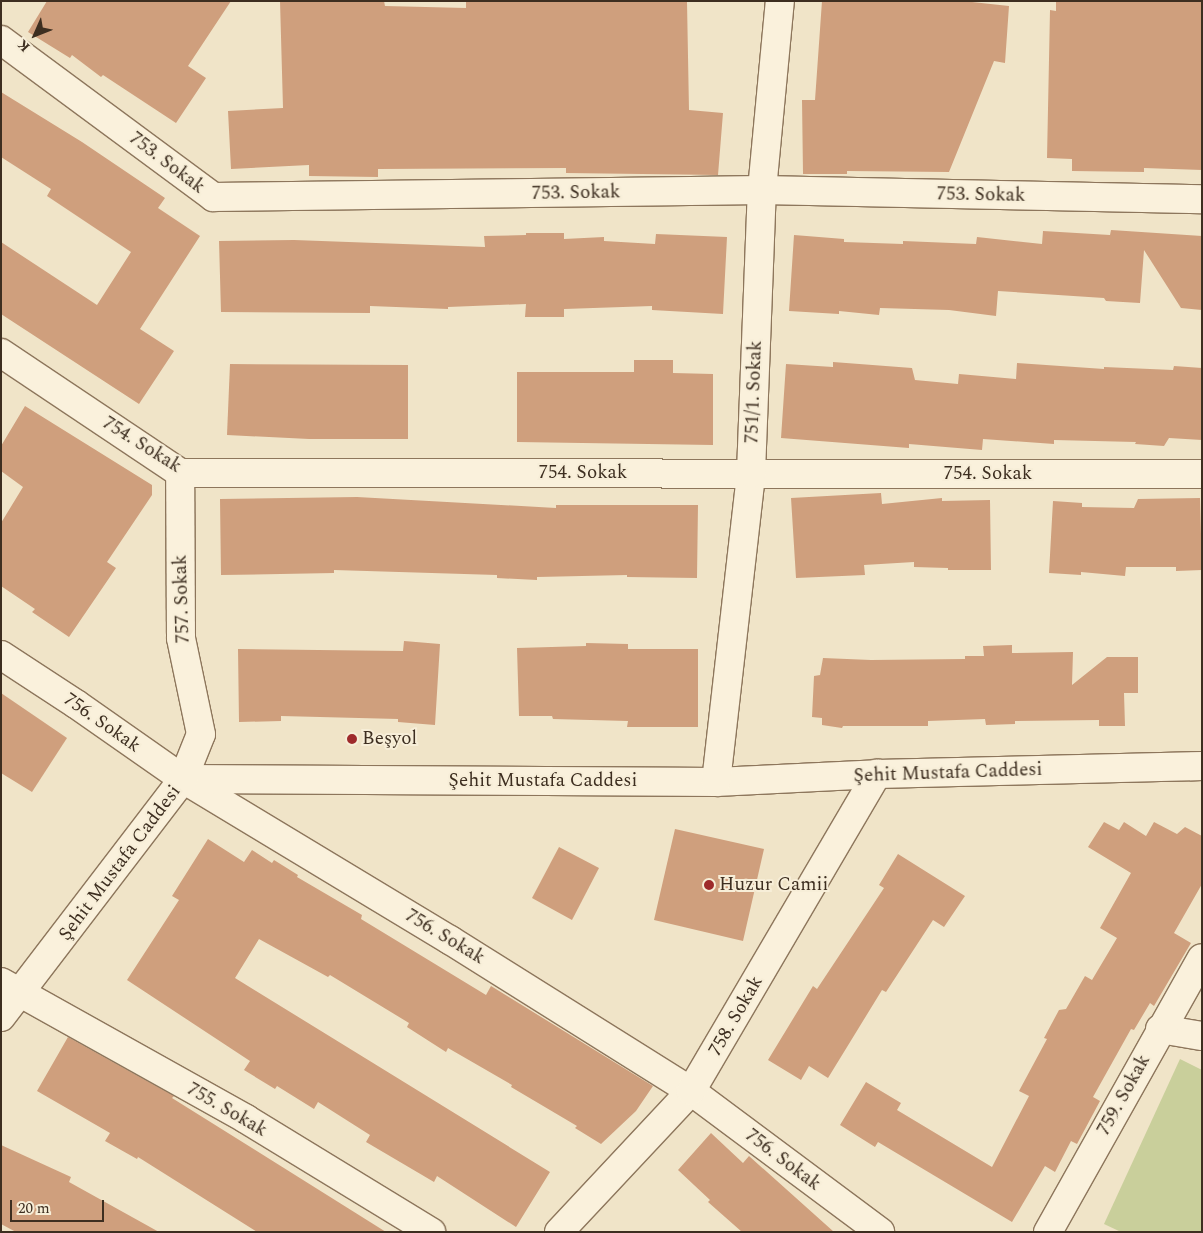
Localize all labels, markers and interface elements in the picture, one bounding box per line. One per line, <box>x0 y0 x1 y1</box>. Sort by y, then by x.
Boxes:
north arrow <box>10 10 60 60</box>
text: K <box>13 35 35 57</box>
street label: 753. Sokak <box>125 127 209 199</box>
street label: 753. Sokak <box>531 181 621 205</box>
street label: 753. Sokak <box>936 183 1026 207</box>
street label: 751/1. Sokak <box>741 340 767 444</box>
street label: 754. Sokak <box>98 412 186 478</box>
street label: 754. Sokak <box>539 462 627 484</box>
street label: 754. Sokak <box>944 463 1032 485</box>
street label: 757. Sokak <box>169 554 195 644</box>
street label: 756. Sokak <box>59 688 145 758</box>
place label: Beşyol <box>362 728 417 750</box>
marker: Beşyol <box>346 733 358 745</box>
street label: Şehit Mustafa Caddesi <box>853 758 1043 788</box>
street label: Şehit Mustafa Caddesi <box>449 770 637 792</box>
street label: Şehit Mustafa Caddesi <box>54 781 186 945</box>
place label: Huzur Camii <box>719 874 828 896</box>
marker: Huzur Camii <box>703 879 715 891</box>
street label: 756. Sokak <box>401 904 489 970</box>
street label: 758. Sokak <box>704 972 768 1060</box>
street label: 759. Sokak <box>1092 1051 1156 1139</box>
street label: 755. Sokak <box>183 1078 271 1142</box>
street label: 756. Sokak <box>741 1124 825 1196</box>
scale bar <box>12 1190 106 1222</box>
text: 20 m <box>18 1197 50 1220</box>

